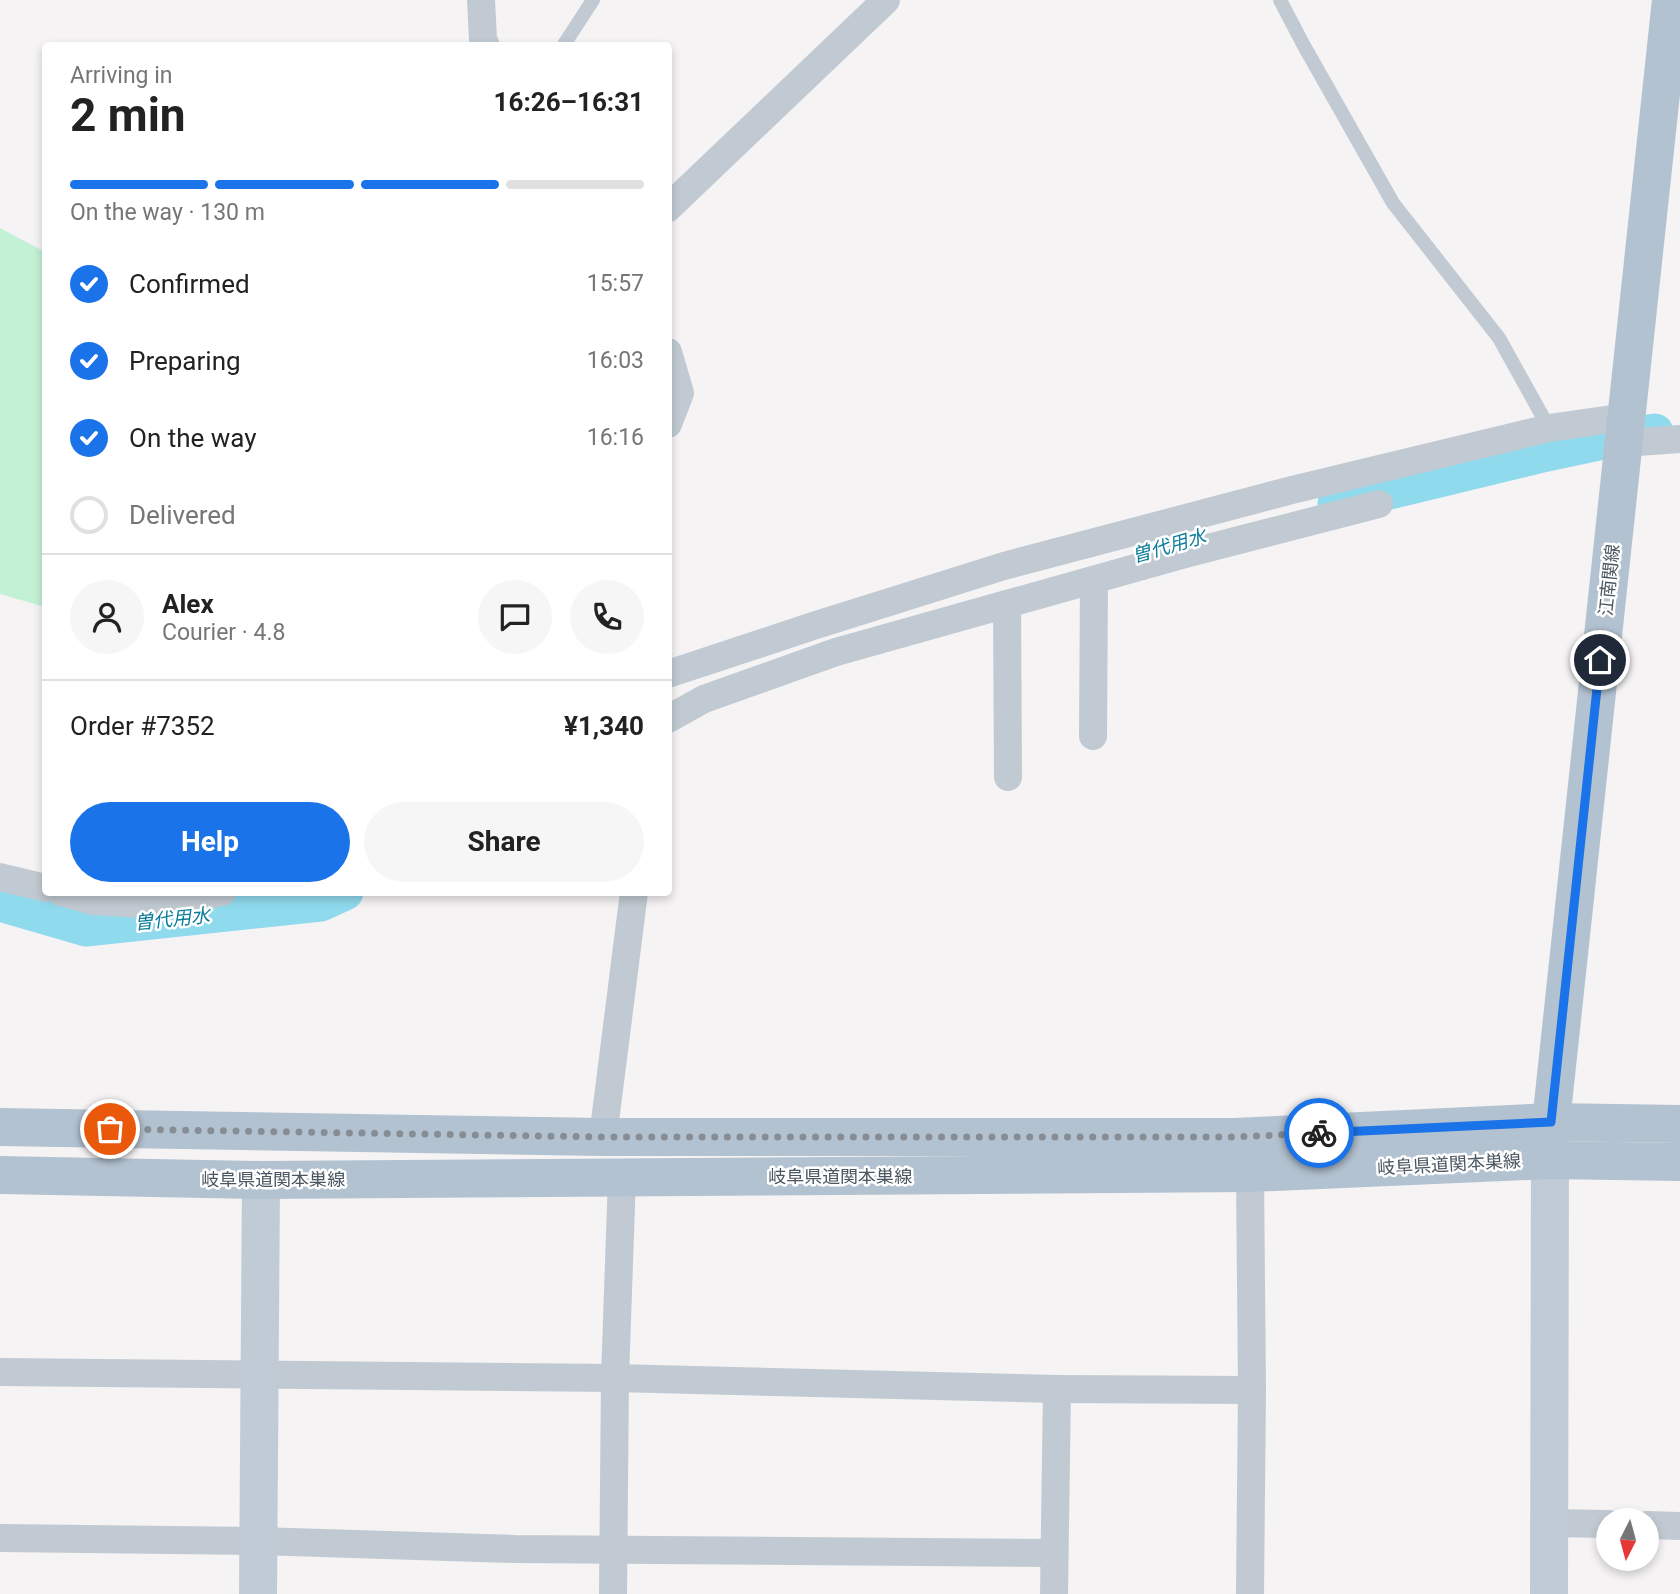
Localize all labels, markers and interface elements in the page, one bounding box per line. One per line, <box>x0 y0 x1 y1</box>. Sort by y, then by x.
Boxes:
text: Arriving in <box>70 62 173 89</box>
text: 16:26–16:31 <box>494 87 644 117</box>
text: 2 min <box>70 88 186 142</box>
text: On the way · 130 m <box>70 199 265 226</box>
icon: check <box>70 265 108 303</box>
text: Confirmed <box>129 269 250 299</box>
text: 15:57 <box>587 270 644 297</box>
icon: check <box>70 342 108 380</box>
text: Preparing <box>129 346 241 376</box>
text: 16:03 <box>587 347 644 374</box>
icon: check <box>70 419 108 457</box>
text: On the way <box>129 423 257 453</box>
text: 16:16 <box>587 424 644 451</box>
text: Delivered <box>129 500 236 530</box>
water label: 曽代用水 <box>1129 524 1211 568</box>
street label: 江南関線 <box>1595 543 1623 617</box>
button: person <box>70 580 144 654</box>
button: chat <box>478 580 552 654</box>
button: phone <box>570 580 644 654</box>
text: Alex <box>162 589 214 619</box>
text: Courier · 4.8 <box>162 619 285 646</box>
pin <box>1570 630 1630 690</box>
icon: home <box>1581 641 1619 679</box>
text: Order #7352 <box>70 711 215 741</box>
text: ¥1,340 <box>564 711 644 741</box>
button: Help <box>70 802 350 882</box>
button: Share <box>364 802 644 882</box>
water label: 曽代用水 <box>133 903 213 934</box>
courier <box>1284 1098 1354 1168</box>
pin <box>80 1099 140 1159</box>
icon: bag <box>91 1110 129 1148</box>
icon: bike <box>1300 1114 1338 1152</box>
street label: 岐阜県道関本巣線 <box>1377 1150 1521 1178</box>
street label: 岐阜県道関本巣線 <box>768 1166 912 1187</box>
street label: 岐阜県道関本巣線 <box>201 1169 345 1190</box>
north arrow <box>1596 1508 1659 1572</box>
map controls <box>1596 1508 1659 1571</box>

